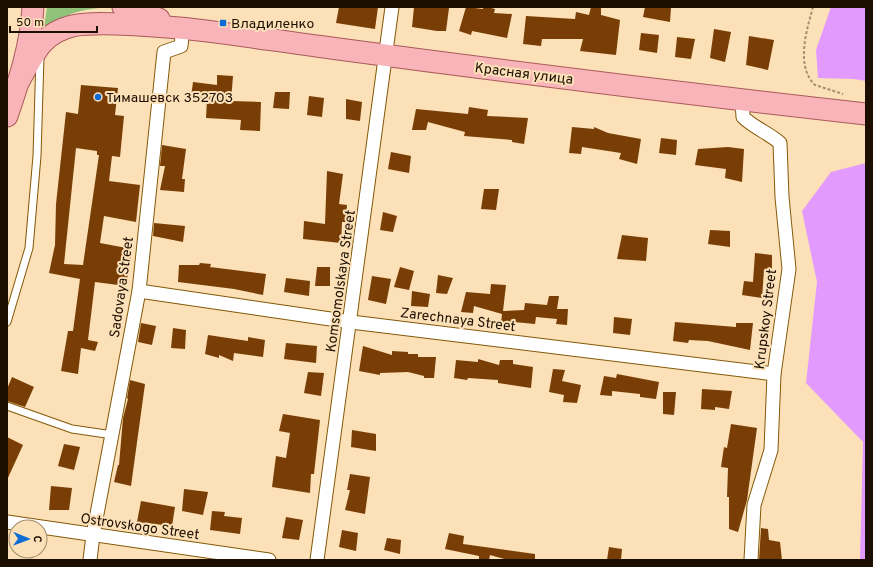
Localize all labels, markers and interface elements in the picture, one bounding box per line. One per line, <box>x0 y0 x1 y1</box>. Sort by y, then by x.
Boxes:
scale bar <box>10 8 97 34</box>
text: 50 m <box>16 15 44 31</box>
place label: Владиленко <box>231 16 314 33</box>
marker: Владиленко <box>218 18 228 28</box>
street label: Красная улица <box>474 60 574 89</box>
place label: Тимашевск 352703 <box>106 90 233 107</box>
marker: Тимашевск 352703 <box>93 92 103 102</box>
street label: Komsomolskaya Street <box>323 209 360 353</box>
street label: Sadovaya Street <box>107 235 138 339</box>
street label: Krupskoy Street <box>752 268 781 370</box>
street label: Zarechnaya Street <box>399 305 517 336</box>
street label: Ostrovskogo Street <box>79 511 200 544</box>
north arrow <box>8 519 48 559</box>
text: С <box>30 536 44 543</box>

